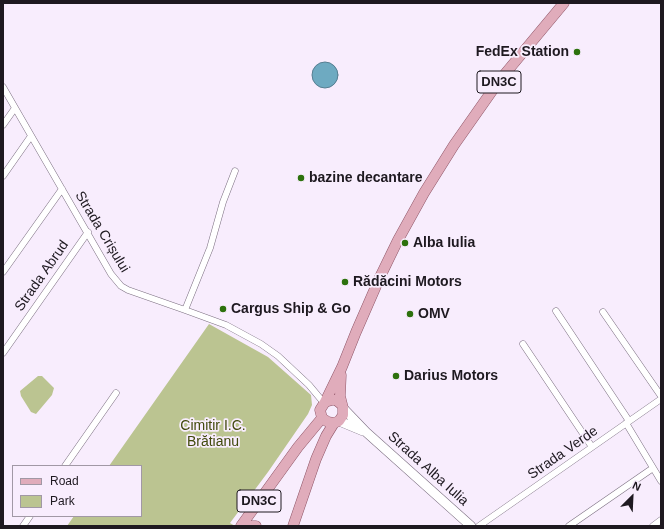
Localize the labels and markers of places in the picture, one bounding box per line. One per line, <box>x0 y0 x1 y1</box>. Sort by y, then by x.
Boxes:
place label: FedEx Station <box>476 44 569 60</box>
marker: FedEx Station <box>572 47 582 57</box>
place label: bazine decantare <box>309 170 423 186</box>
marker: bazine decantare <box>296 173 306 183</box>
place label: Alba Iulia <box>413 235 475 251</box>
marker: Alba Iulia <box>400 238 410 248</box>
place label: Rădăcini Motors <box>353 274 462 290</box>
marker: Rădăcini Motors <box>340 277 350 287</box>
place label: Cargus Ship & Go <box>231 301 351 317</box>
marker: Cargus Ship & Go <box>218 304 228 314</box>
place label: OMV <box>418 306 450 322</box>
marker: OMV <box>405 309 415 319</box>
place label: Darius Motors <box>404 368 498 384</box>
marker: Darius Motors <box>391 371 401 381</box>

